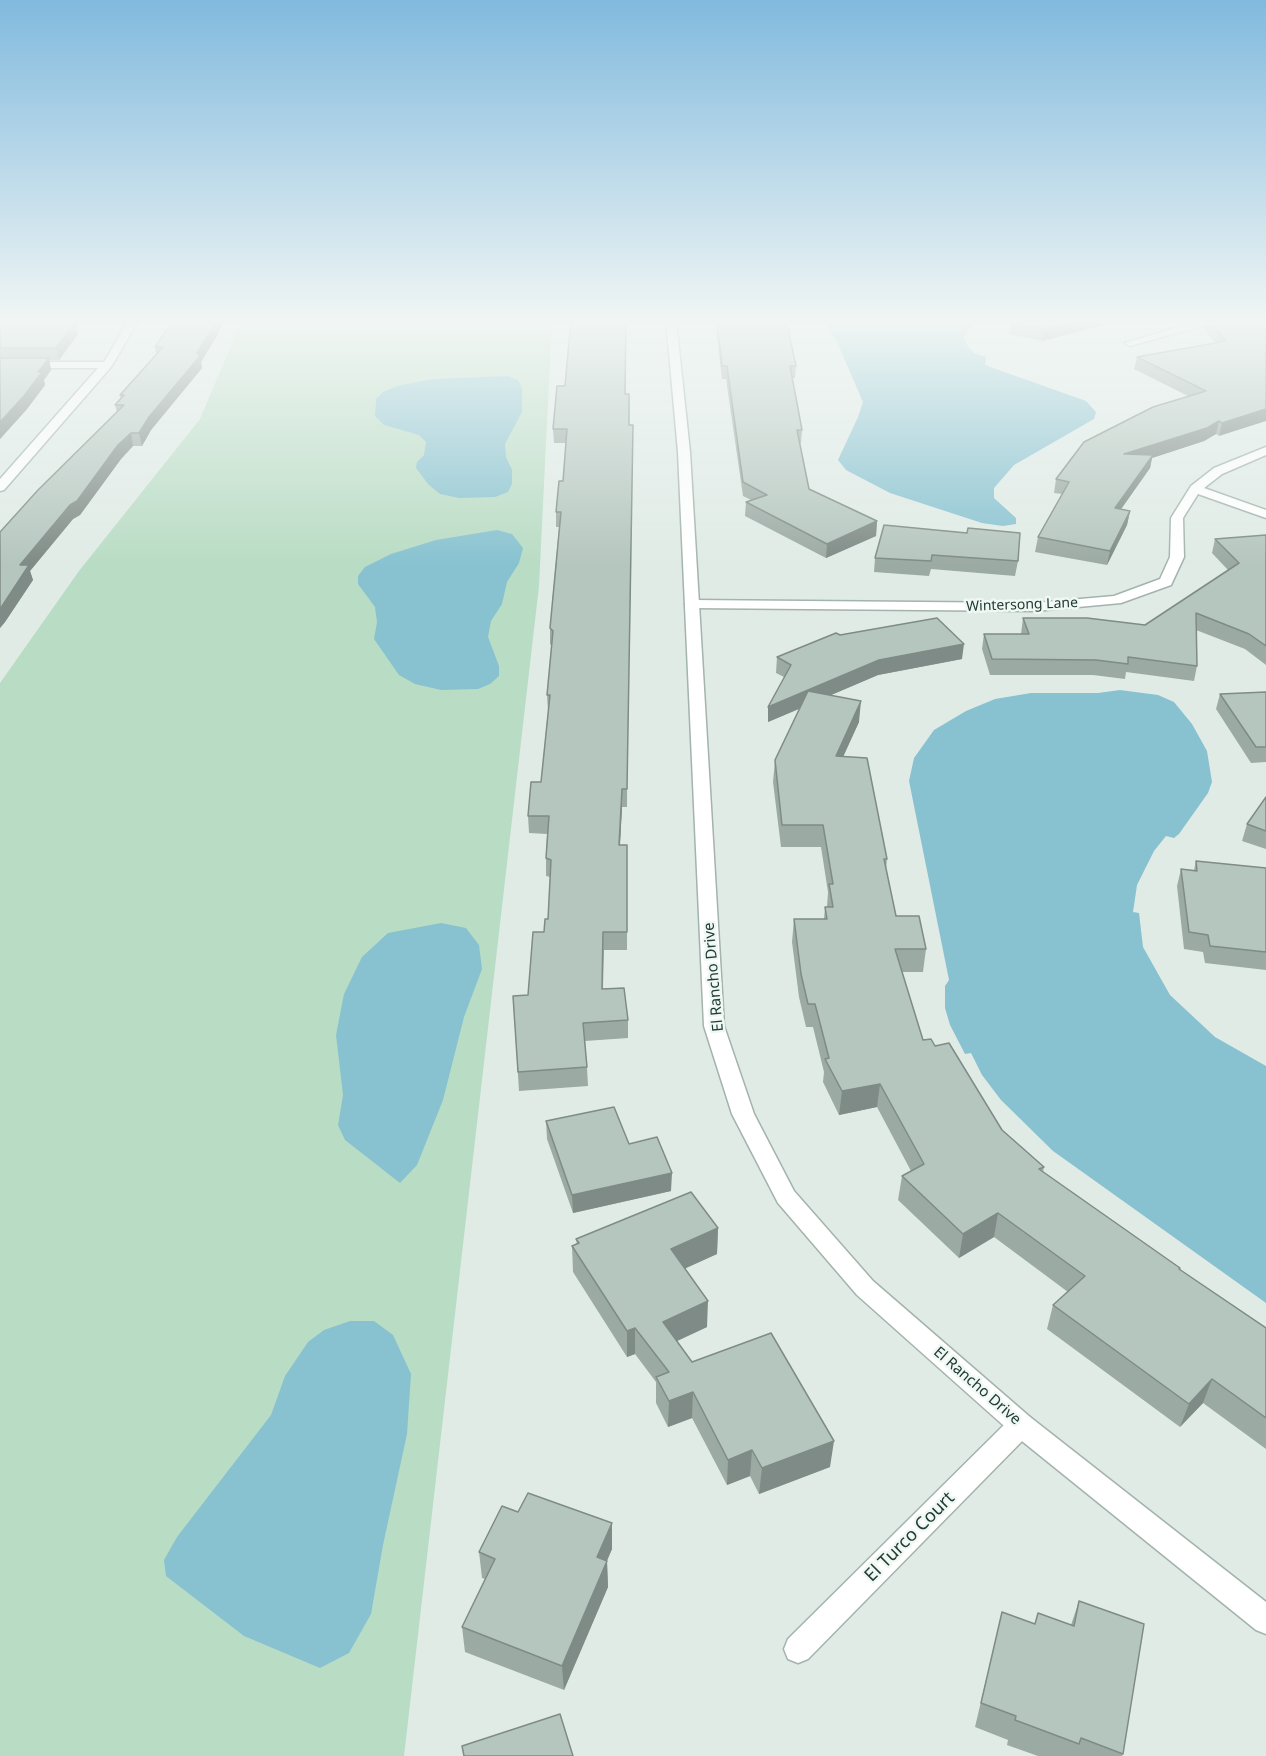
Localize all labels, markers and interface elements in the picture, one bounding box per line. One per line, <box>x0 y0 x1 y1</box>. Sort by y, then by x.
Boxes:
street label: Wintersong Lane <box>966 595 1078 615</box>
street label: El Rancho Drive <box>700 922 728 1032</box>
street label: El Rancho Drive <box>930 1343 1024 1429</box>
street label: El Turco Court <box>861 1488 959 1586</box>

